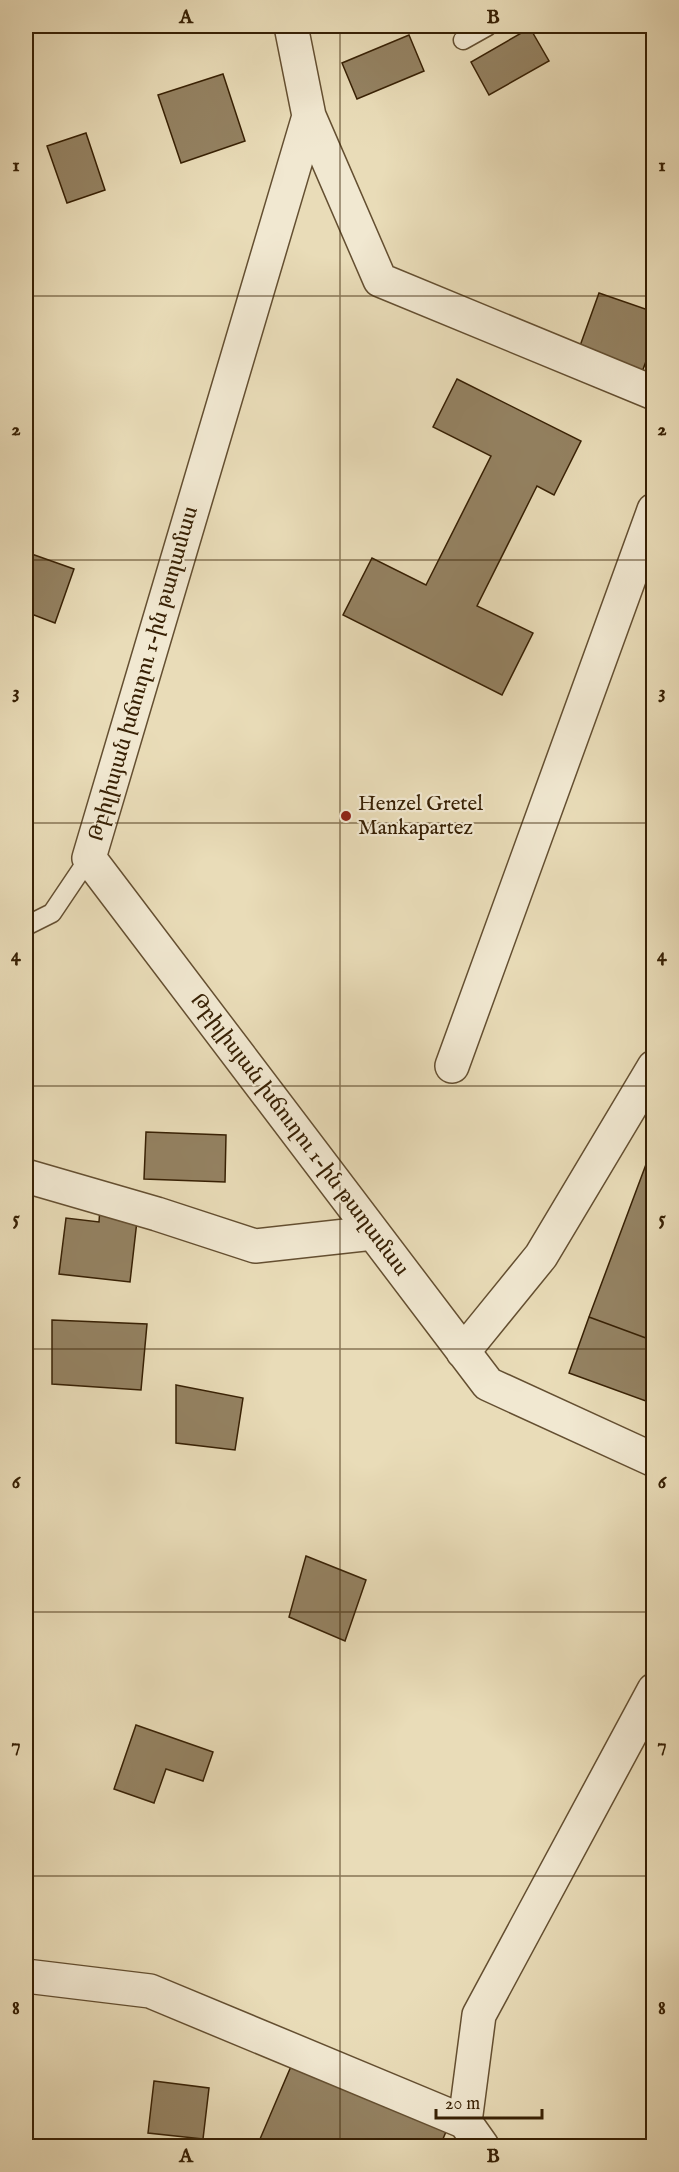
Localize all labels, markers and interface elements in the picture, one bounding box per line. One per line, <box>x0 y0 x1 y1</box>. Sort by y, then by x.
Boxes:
text: A <box>178 5 194 30</box>
text: B <box>486 5 500 30</box>
text: 1 <box>12 153 20 178</box>
text: 1 <box>658 153 666 178</box>
text: 2 <box>11 417 21 442</box>
text: 2 <box>657 417 667 442</box>
street label: Թբիլիսյան խճուղու 1-ին թաղամաս <box>83 503 205 845</box>
text: 3 <box>12 680 20 705</box>
text: 3 <box>658 680 666 705</box>
place label: Henzel Gretel Mankapartez <box>358 791 483 842</box>
marker: Henzel Gretel Mankapartez <box>339 809 353 823</box>
text: 4 <box>11 943 22 968</box>
text: 4 <box>657 943 668 968</box>
street label: Թբիլիսյան խճուղու 1-ին թաղամաս <box>184 988 414 1282</box>
text: 5 <box>12 1206 20 1231</box>
text: 5 <box>658 1206 666 1231</box>
text: 6 <box>12 1470 22 1495</box>
text: 6 <box>658 1470 668 1495</box>
text: 7 <box>11 1733 21 1758</box>
text: 7 <box>657 1733 667 1758</box>
text: 8 <box>12 1996 20 2021</box>
text: 8 <box>658 1996 666 2021</box>
scale bar <box>436 2082 542 2120</box>
text: 20 m <box>445 2093 480 2116</box>
text: A <box>178 2144 194 2169</box>
text: B <box>486 2144 500 2169</box>

